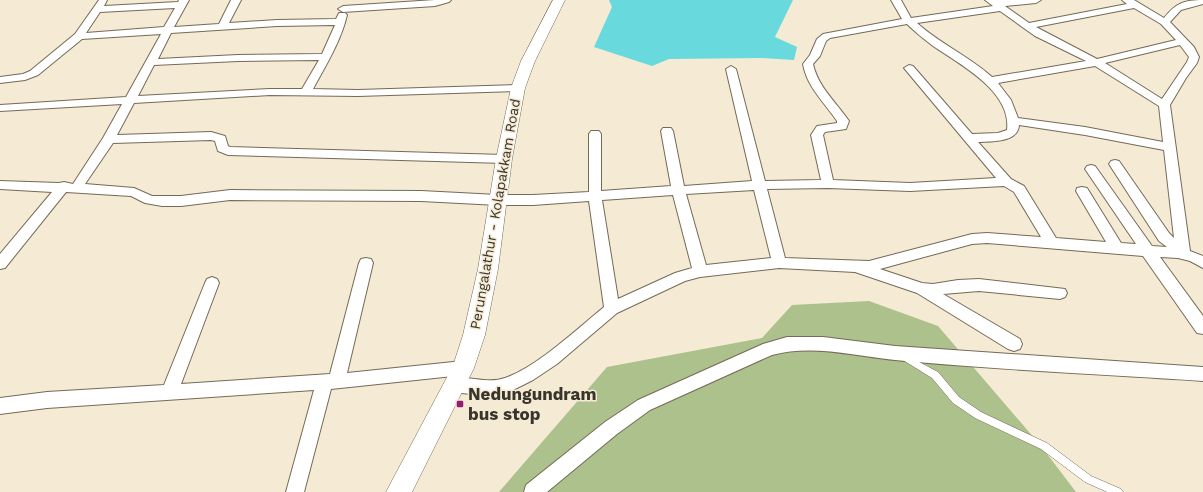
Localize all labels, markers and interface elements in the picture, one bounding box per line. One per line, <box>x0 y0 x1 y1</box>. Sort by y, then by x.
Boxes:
street label: Perungalathur - Kolapakkam Road <box>467 97 523 331</box>
place label: Nedungundram bus stop <box>468 384 596 424</box>
marker: Nedungundram bus stop <box>455 399 465 409</box>

